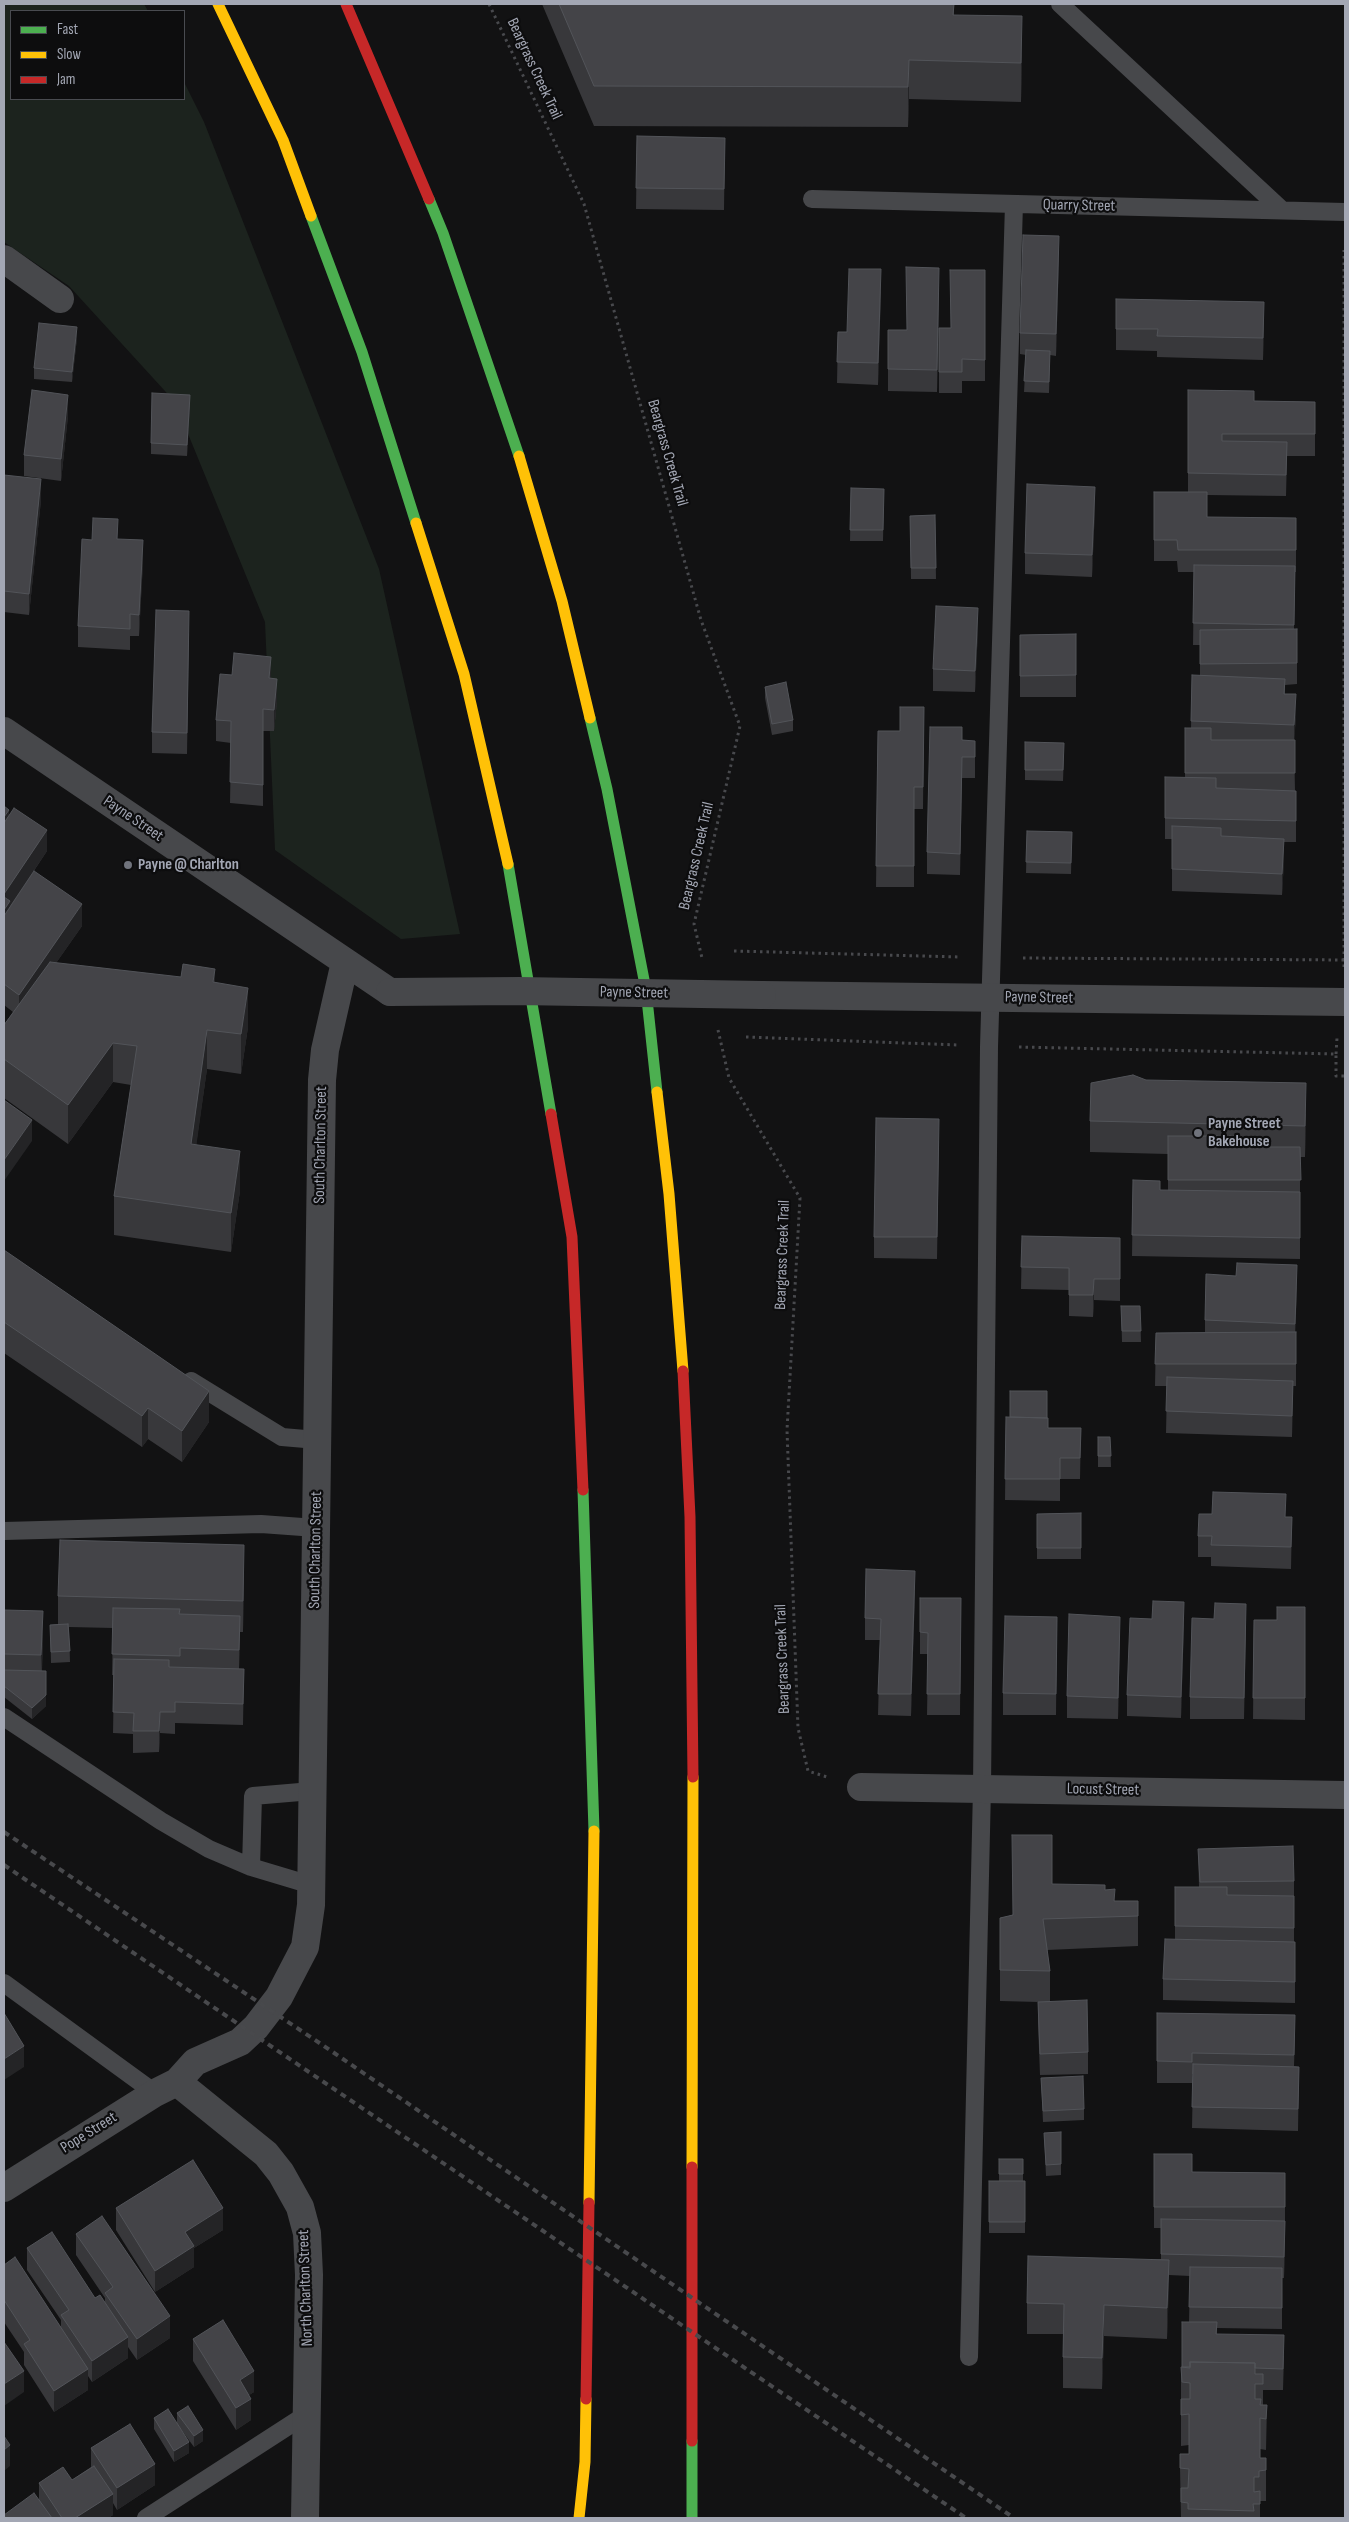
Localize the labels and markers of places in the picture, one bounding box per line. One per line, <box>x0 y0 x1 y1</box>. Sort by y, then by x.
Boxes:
place label: Payne @ Charlton <box>138 855 239 875</box>
marker: Payne @ Charlton <box>122 859 134 871</box>
place label: Payne Street Bakehouse <box>1208 1114 1281 1152</box>
marker: Payne Street Bakehouse <box>1192 1127 1204 1139</box>

